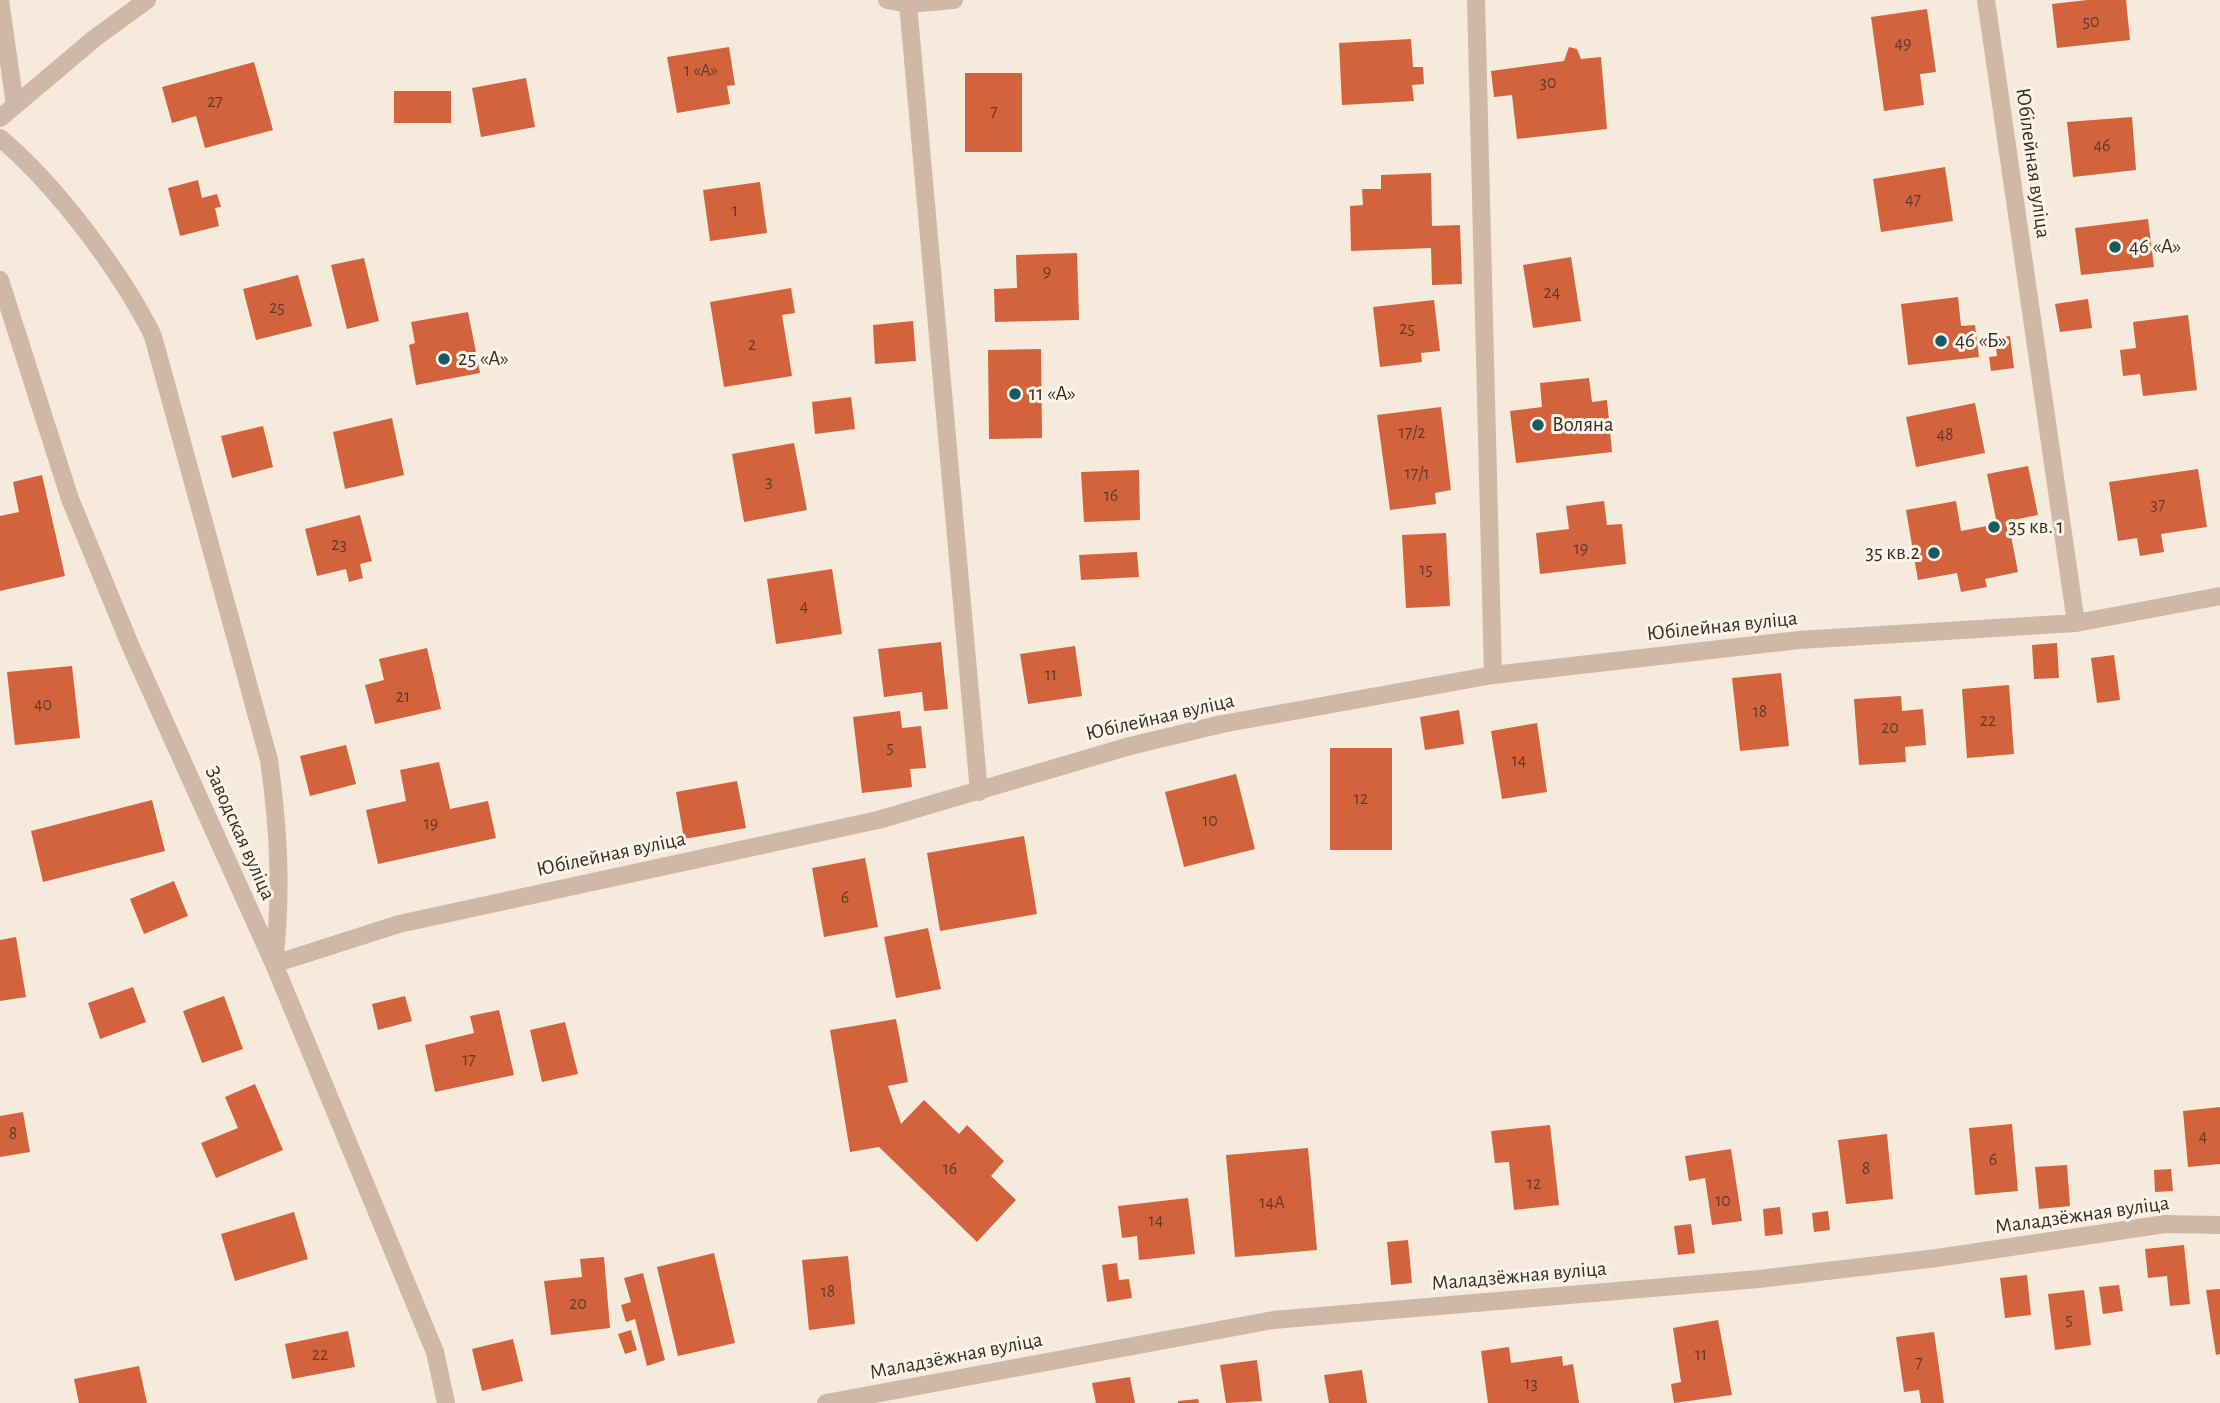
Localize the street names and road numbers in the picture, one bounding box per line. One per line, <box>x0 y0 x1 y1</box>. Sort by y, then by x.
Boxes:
street label: Юбілейная вуліца <box>2010 86 2056 240</box>
street label: Юбілейная вуліца <box>1645 606 1799 646</box>
street label: Юбілейная вуліца <box>1083 688 1237 746</box>
street label: Заводская вуліца <box>199 762 281 904</box>
street label: Юбілейная вуліца <box>534 826 688 882</box>
street label: Маладзёжная вуліца <box>1993 1190 2171 1240</box>
street label: Маладзёжная вуліца <box>1430 1256 1608 1296</box>
street label: Маладзёжная вуліца <box>867 1327 1045 1385</box>

